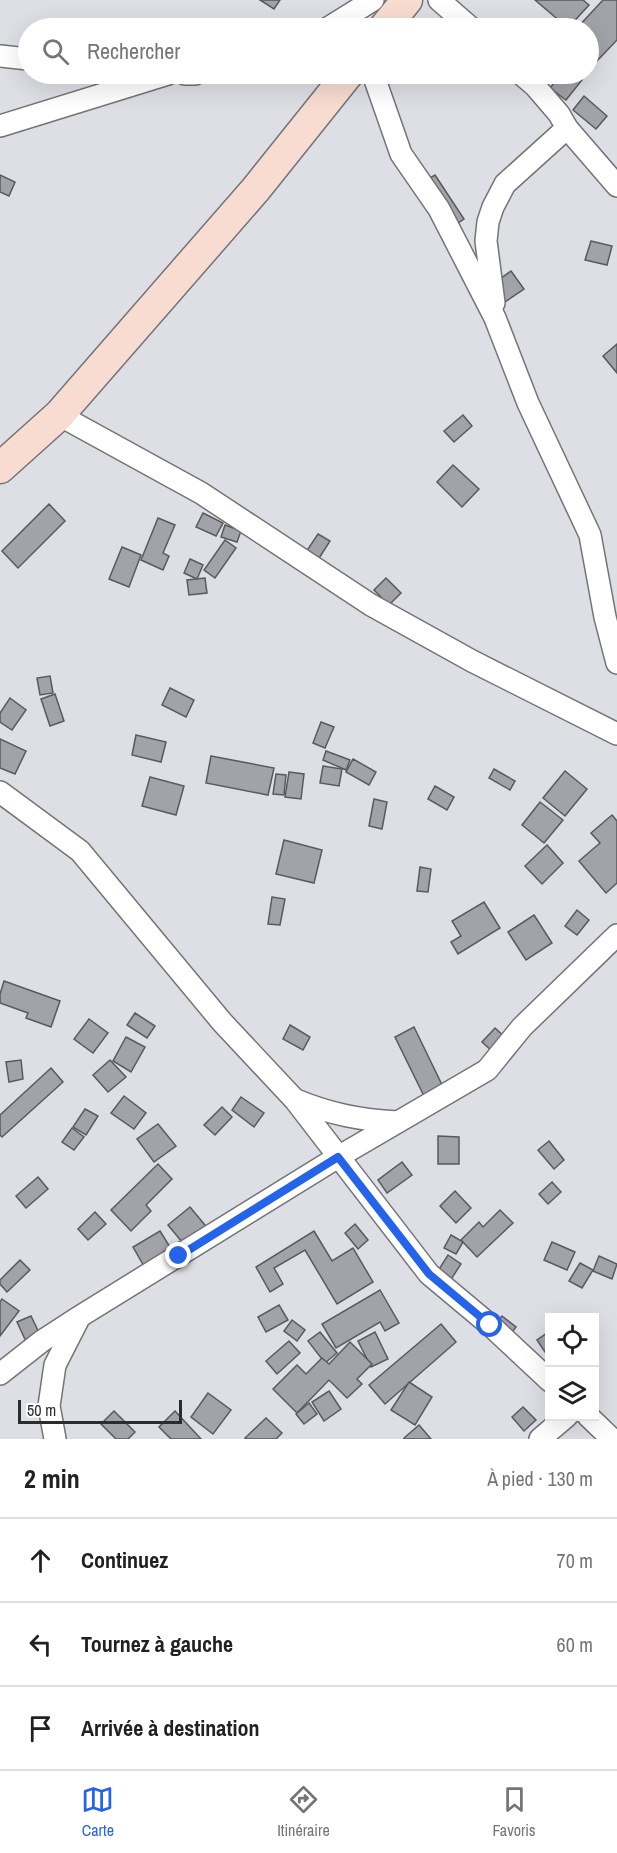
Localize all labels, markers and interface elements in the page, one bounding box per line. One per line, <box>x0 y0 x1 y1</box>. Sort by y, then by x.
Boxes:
search box <box>18 18 599 84</box>
icon: search <box>39 35 72 68</box>
text: Rechercher <box>87 36 180 66</box>
route end <box>165 1242 191 1268</box>
route start <box>476 1311 502 1337</box>
map controls <box>545 1313 599 1421</box>
button: locate <box>545 1313 599 1367</box>
button: layers <box>545 1367 599 1421</box>
scale bar <box>18 1397 182 1424</box>
text: 50 m <box>27 1399 56 1421</box>
text: 2 min <box>24 1461 80 1496</box>
text: À pied · 130 m <box>487 1465 593 1492</box>
icon: ahead <box>24 1544 57 1577</box>
text: Continuez <box>81 1545 168 1575</box>
text: 70 m <box>557 1547 593 1574</box>
icon: left <box>24 1628 57 1661</box>
text: Tournez à gauche <box>81 1629 233 1659</box>
text: 60 m <box>557 1631 593 1658</box>
icon: arrive <box>24 1712 57 1745</box>
text: Arrivée à destination <box>81 1713 259 1743</box>
tab: Carte <box>81 1783 114 1841</box>
tab: Itinéraire <box>277 1783 330 1841</box>
tab: Favoris <box>492 1783 536 1841</box>

